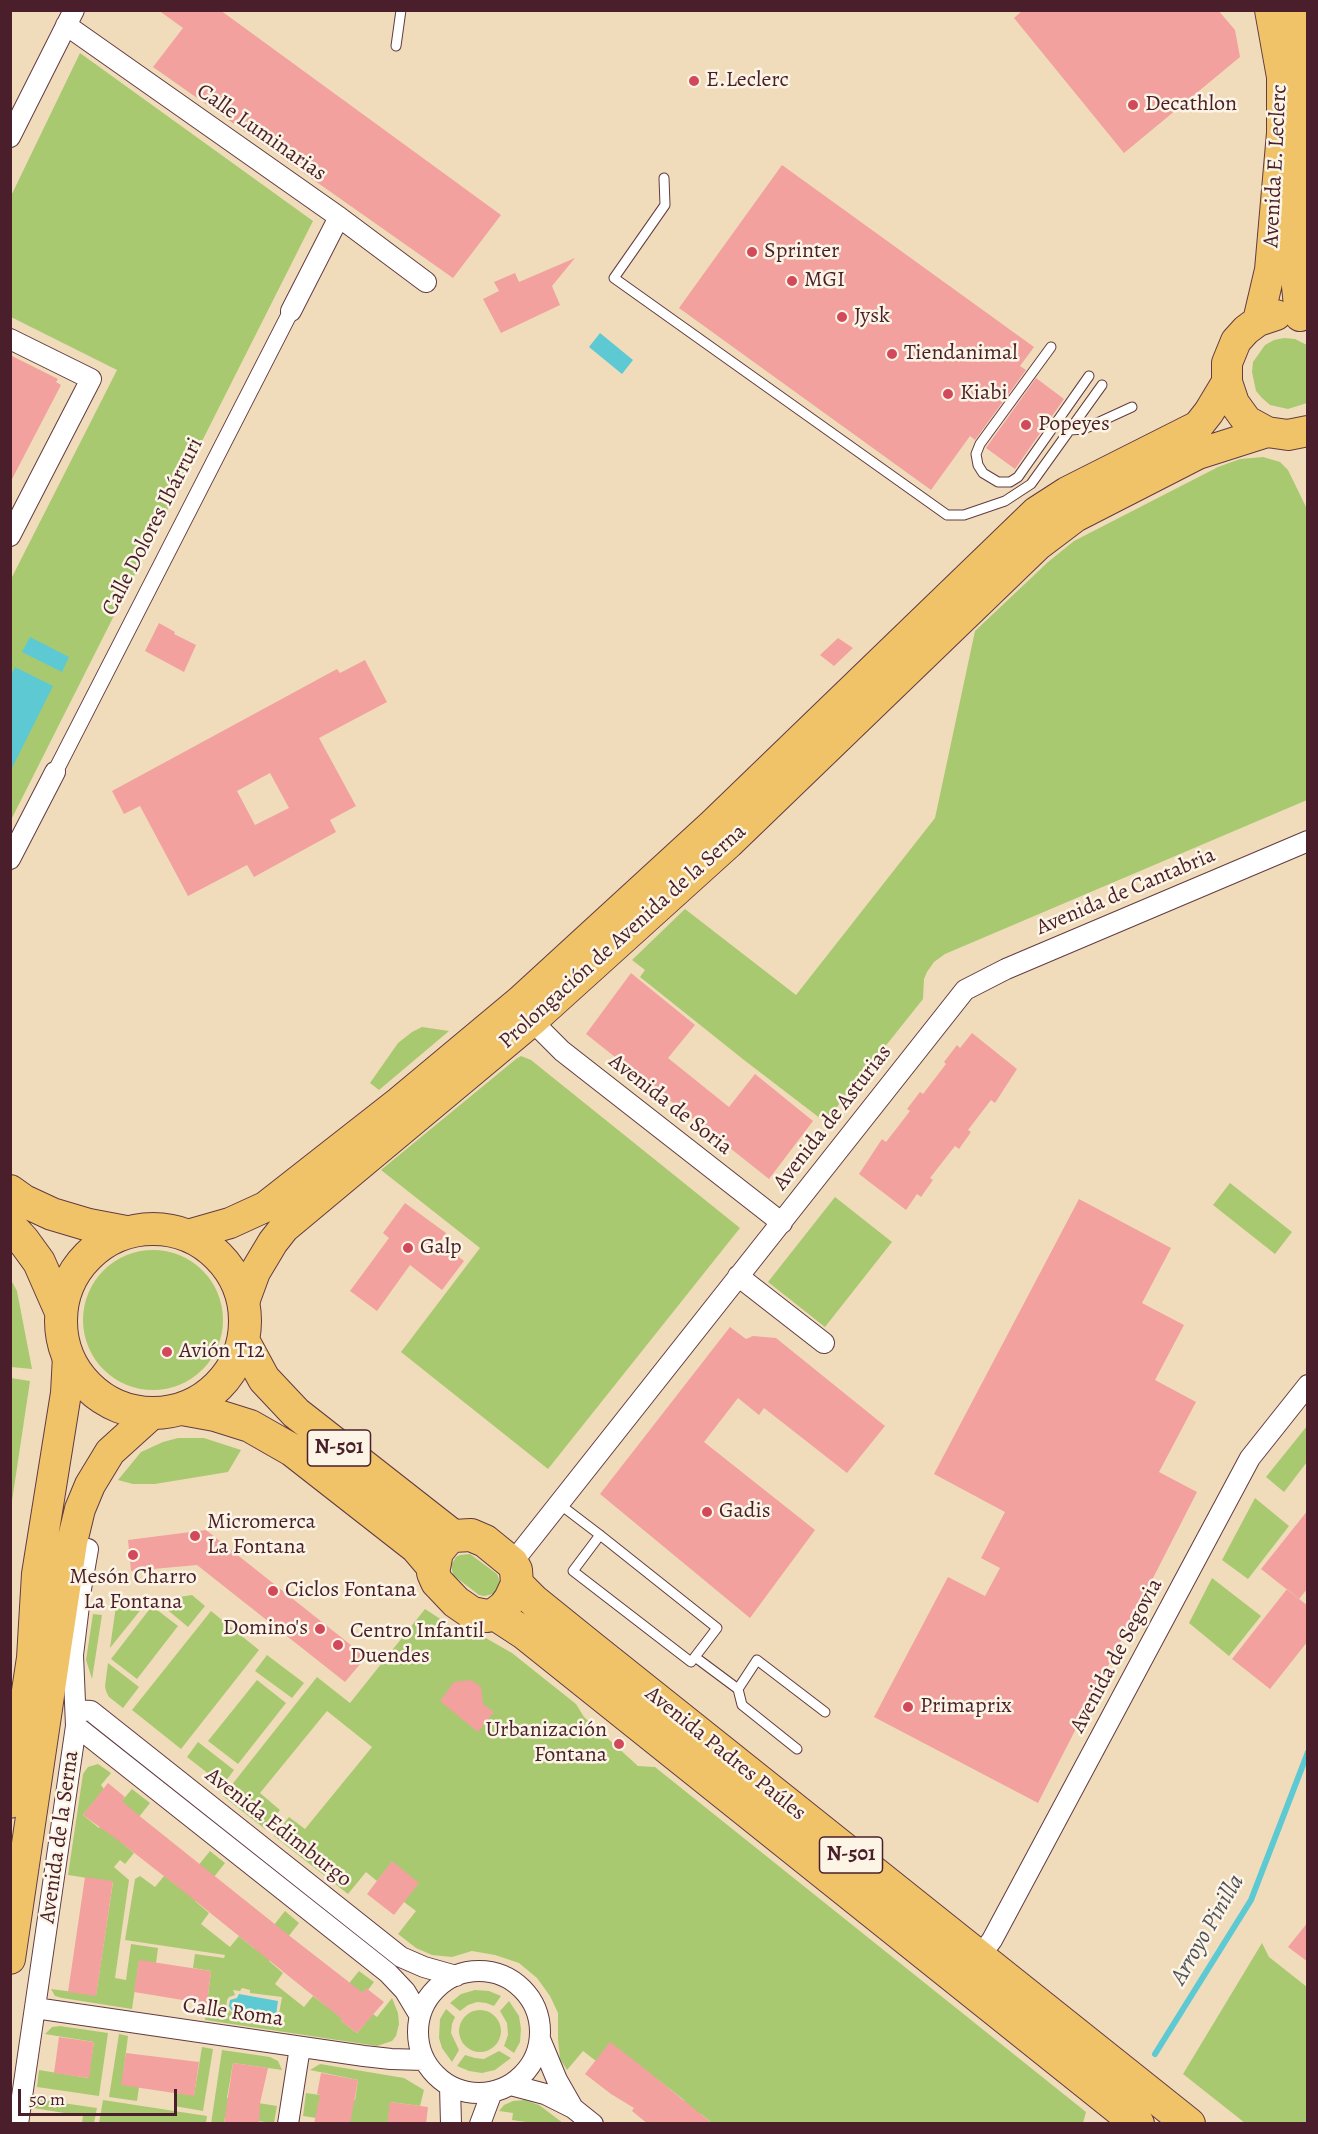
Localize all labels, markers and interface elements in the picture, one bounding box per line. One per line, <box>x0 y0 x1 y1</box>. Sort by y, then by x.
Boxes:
place label: E.Leclerc <box>706 68 789 94</box>
marker: E.Leclerc <box>687 74 701 88</box>
street label: Calle Luminarias <box>191 78 331 188</box>
street label: Avenida E. Leclerc <box>1259 84 1293 248</box>
place label: Decathlon <box>1145 92 1237 118</box>
marker: Decathlon <box>1126 98 1140 112</box>
place label: Sprinter <box>764 239 840 265</box>
marker: Sprinter <box>745 245 759 259</box>
place label: MGI <box>804 268 845 294</box>
marker: MGI <box>785 274 799 288</box>
place label: Jysk <box>854 304 890 330</box>
marker: Jysk <box>835 310 849 324</box>
place label: Tiendanimal <box>904 341 1018 367</box>
marker: Tiendanimal <box>885 347 899 361</box>
place label: Kiabi <box>960 381 1008 407</box>
marker: Kiabi <box>941 387 955 401</box>
place label: Popeyes <box>1038 412 1110 438</box>
marker: Popeyes <box>1019 418 1033 432</box>
street label: Calle Dolores Ibárruri <box>97 434 209 620</box>
street label: Prolongación de Avenida de la Serna <box>494 819 752 1055</box>
street label: Avenida de Cantabria <box>1032 842 1220 942</box>
street label: Avenida de Asturias <box>768 1040 898 1196</box>
street label: Avenida de Soria <box>603 1049 737 1161</box>
place label: Galp <box>420 1235 462 1261</box>
marker: Galp <box>401 1241 415 1255</box>
place label: Avión T12 <box>179 1339 265 1365</box>
marker: Avión T12 <box>160 1345 174 1359</box>
road number: N-501 <box>308 1430 370 1466</box>
place label: Gadis <box>719 1499 771 1525</box>
marker: Gadis <box>700 1505 714 1519</box>
place label: Micromerca La Fontana <box>207 1510 316 1562</box>
marker: Micromerca La Fontana <box>188 1529 202 1543</box>
marker: Mesón Charro La Fontana <box>126 1548 140 1562</box>
place label: Mesón Charro La Fontana <box>69 1565 197 1616</box>
street label: Avenida de Segovia <box>1065 1574 1169 1738</box>
place label: Ciclos Fontana <box>285 1578 416 1604</box>
marker: Ciclos Fontana <box>266 1584 280 1598</box>
place label: Domino's <box>223 1616 308 1642</box>
place label: Centro Infantil Duendes <box>350 1619 484 1670</box>
marker: Domino's <box>313 1622 327 1636</box>
marker: Centro Infantil Duendes <box>331 1638 345 1652</box>
street label: Avenida Padres Paúles <box>639 1681 811 1827</box>
place label: Primaprix <box>920 1694 1012 1720</box>
marker: Primaprix <box>901 1700 915 1714</box>
place label: Urbanización Fontana <box>485 1718 607 1770</box>
marker: Urbanización Fontana <box>612 1737 626 1751</box>
street label: Avenida de la Serna <box>35 1749 85 1925</box>
street label: Avenida Edimburgo <box>199 1763 357 1893</box>
road number: N-501 <box>820 1837 882 1873</box>
water label: Arroyo Pinilla <box>1165 1870 1251 1990</box>
street label: Calle Roma <box>181 1993 285 2033</box>
scale bar <box>21 2077 180 2115</box>
text: 50 m <box>29 2087 65 2111</box>

